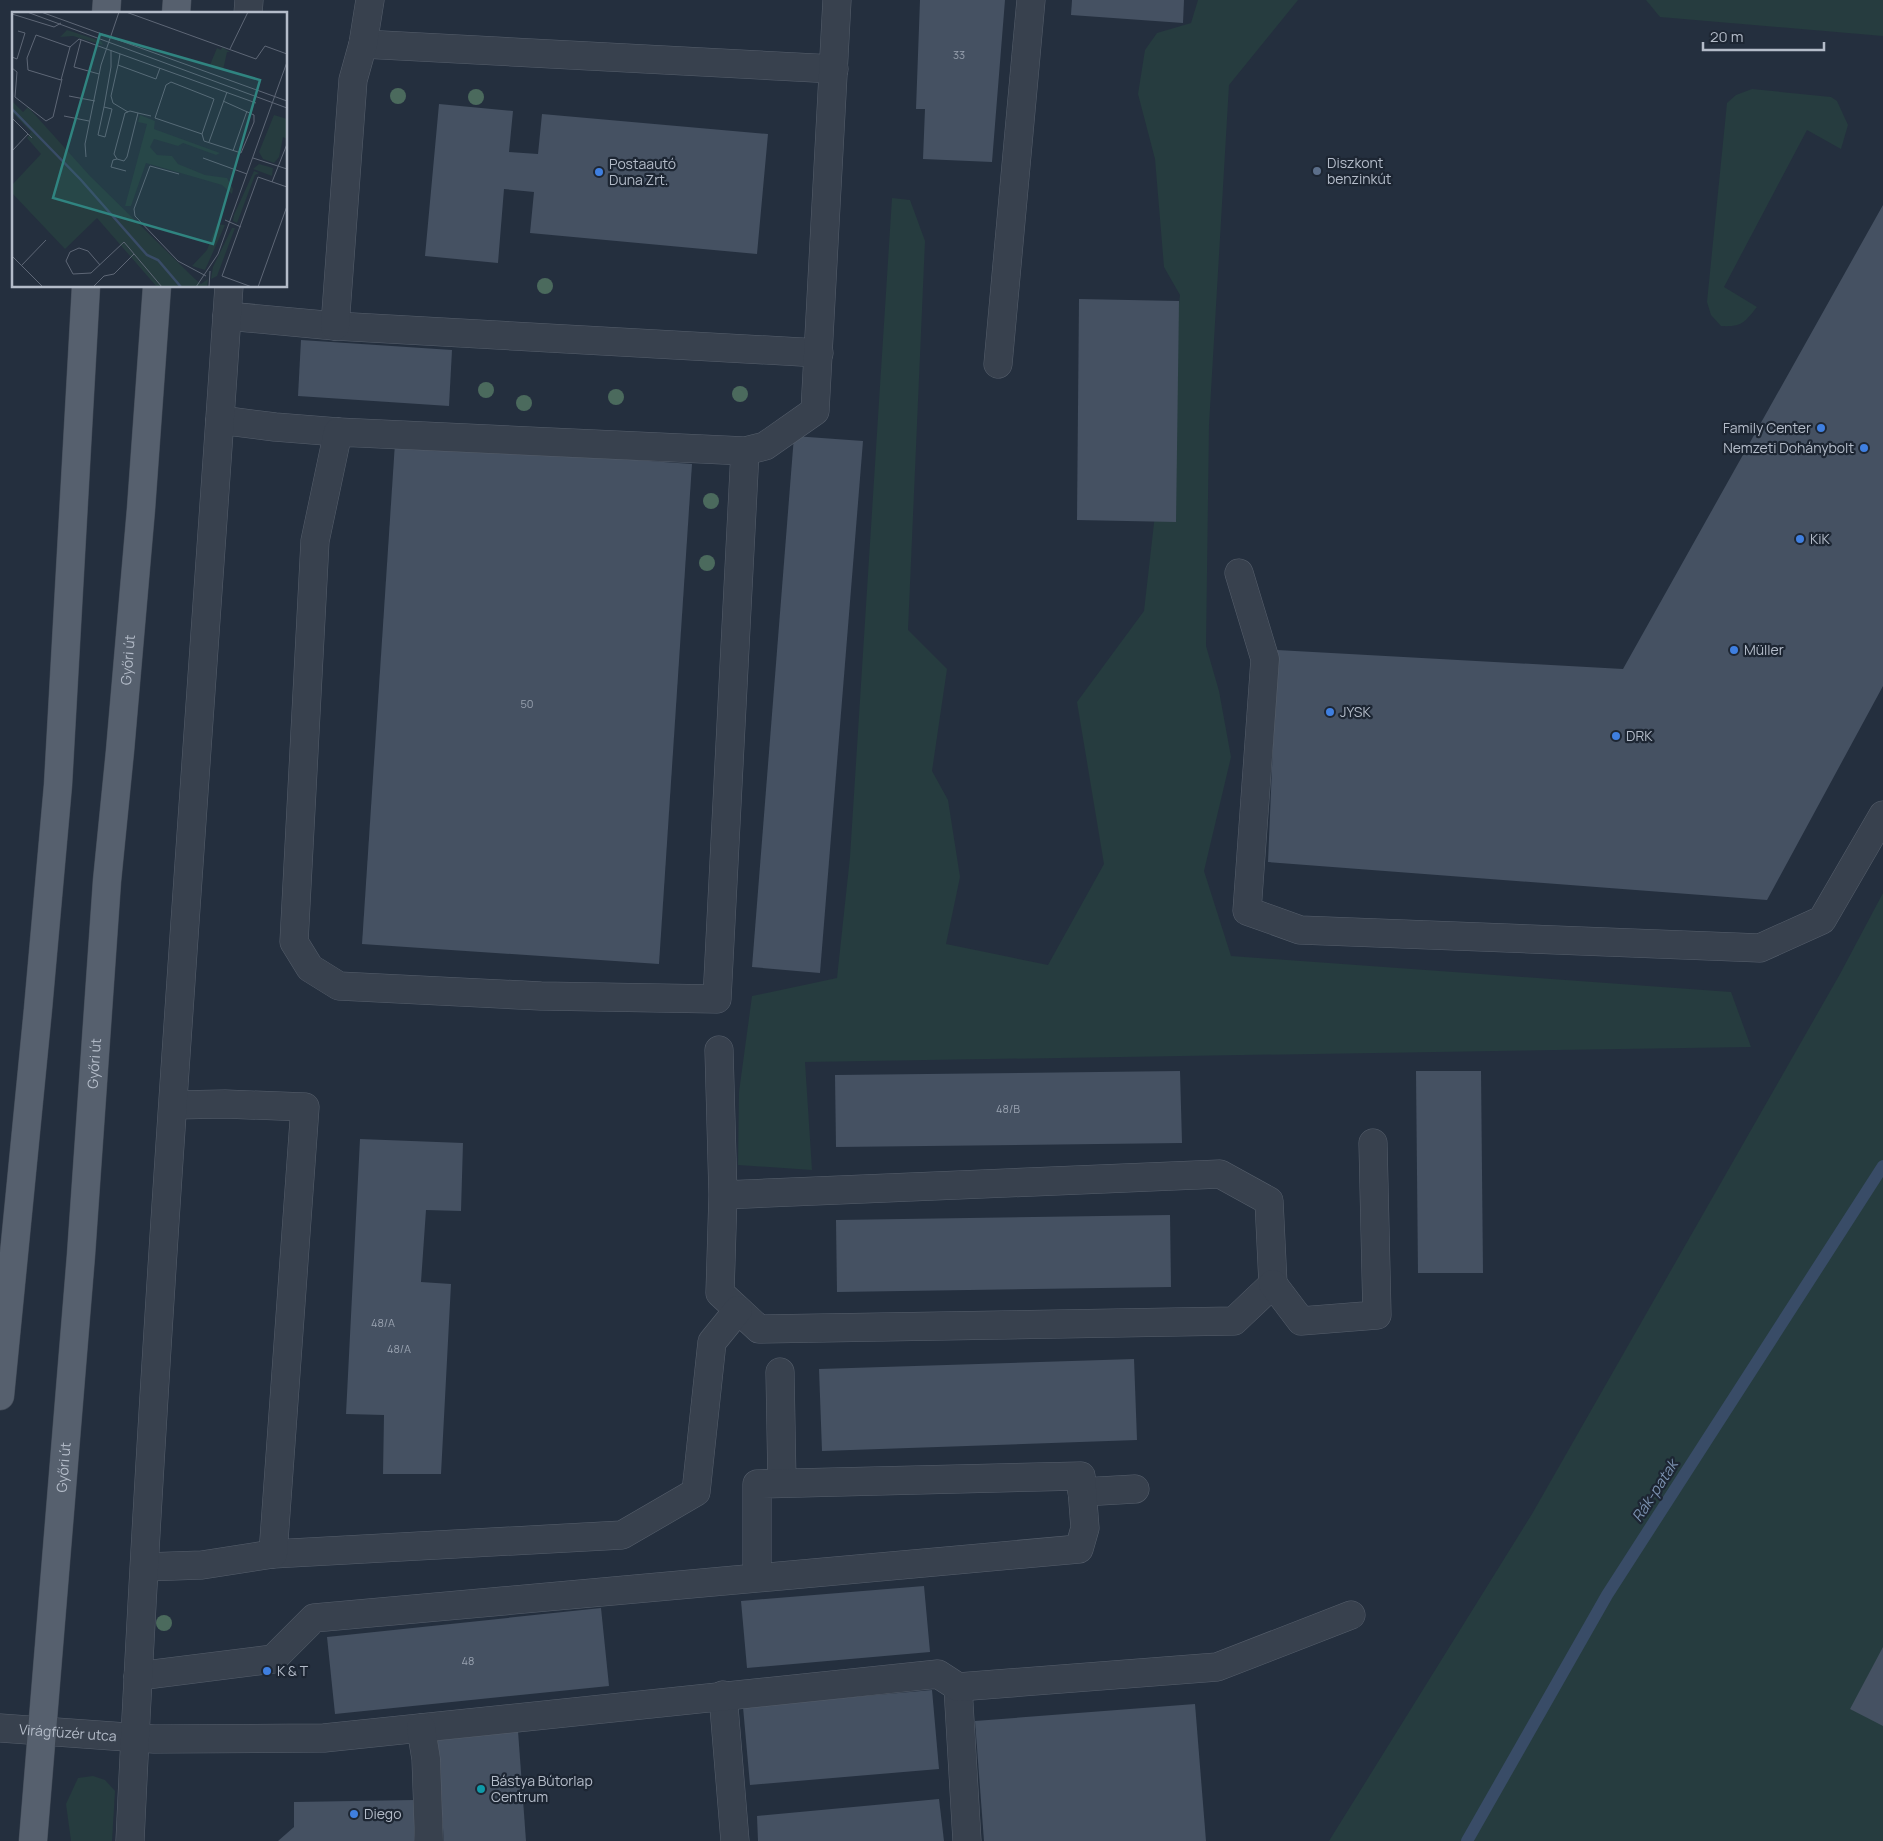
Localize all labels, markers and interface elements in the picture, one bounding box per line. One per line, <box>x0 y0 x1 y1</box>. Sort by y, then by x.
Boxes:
inset map <box>12 12 288 288</box>
scale bar <box>1703 20 1824 52</box>
text: 20 m <box>1710 26 1743 47</box>
house number: 33 <box>953 47 965 62</box>
place label: Diszkont benzinkút <box>1327 153 1392 188</box>
place label: Postaautó Duna Zrt. <box>609 154 676 189</box>
marker: Diszkont benzinkút <box>1311 165 1323 177</box>
marker: Postaautó Duna Zrt. <box>593 166 605 178</box>
place label: Family Center <box>1723 418 1811 437</box>
marker: Family Center <box>1815 422 1827 434</box>
place label: Nemzeti Dohánybolt <box>1723 438 1854 457</box>
marker: Nemzeti Dohánybolt <box>1858 442 1870 454</box>
place label: KiK <box>1810 529 1831 548</box>
marker: KiK <box>1794 533 1806 545</box>
street label: Győri út <box>116 634 139 686</box>
place label: Müller <box>1744 640 1784 659</box>
marker: Müller <box>1728 644 1740 656</box>
house number: 50 <box>520 696 534 711</box>
place label: JYSK <box>1340 702 1371 721</box>
marker: JYSK <box>1324 706 1336 718</box>
place label: DRK <box>1626 726 1653 745</box>
marker: DRK <box>1610 730 1622 742</box>
street label: Győri út <box>83 1037 105 1089</box>
house number: 48/B <box>996 1101 1020 1116</box>
house number: 48/A <box>371 1315 395 1330</box>
house number: 48/A <box>387 1341 411 1356</box>
street label: Győri út <box>52 1441 75 1493</box>
water label: Rák-patak <box>1627 1453 1684 1526</box>
house number: 48 <box>462 1653 474 1668</box>
place label: K & T <box>277 1661 309 1680</box>
marker: K & T <box>261 1665 273 1677</box>
street label: Virágfüzér utca <box>18 1719 117 1745</box>
place label: Bástya Bútorlap Centrum <box>491 1771 593 1806</box>
marker: Bástya Bútorlap Centrum <box>475 1783 487 1795</box>
place label: Diego <box>364 1804 401 1823</box>
marker: Diego <box>348 1808 360 1820</box>

